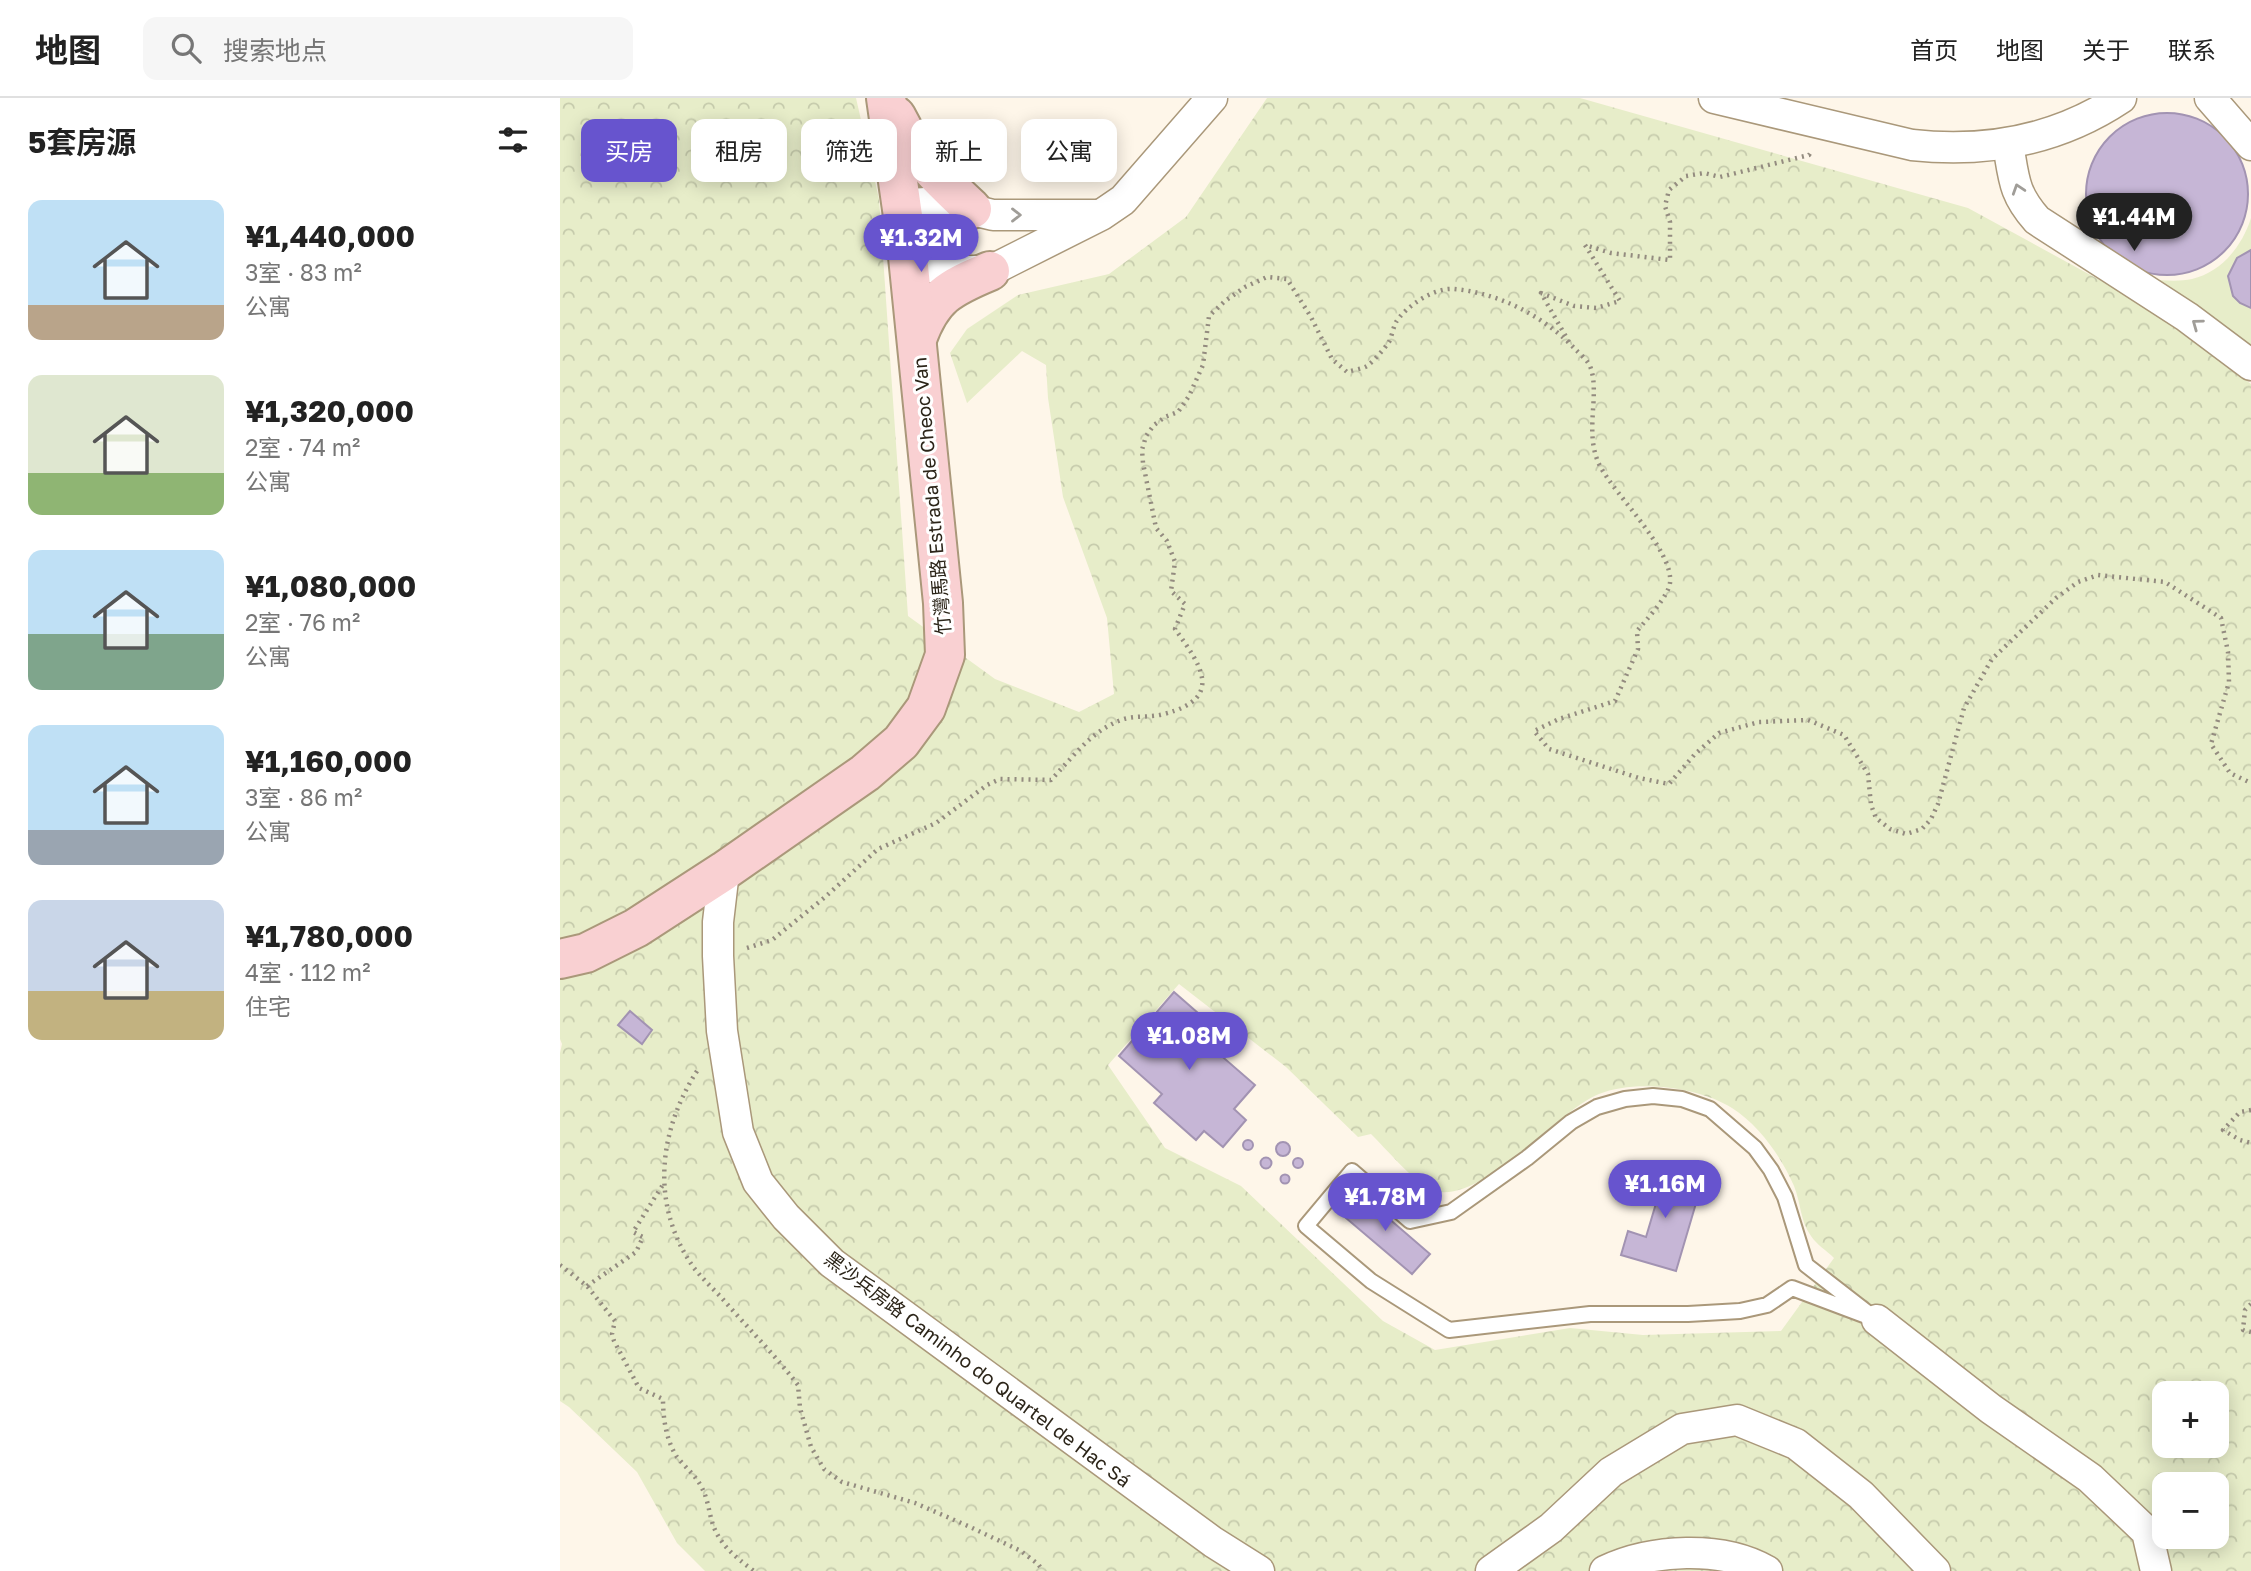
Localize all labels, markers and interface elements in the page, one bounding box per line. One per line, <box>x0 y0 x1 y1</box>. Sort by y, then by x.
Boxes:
search box <box>143 17 633 80</box>
icon: search <box>167 29 205 67</box>
text: 地图 <box>35 30 101 69</box>
text: 搜索地点 <box>223 35 327 66</box>
text: 首页 <box>1910 35 1958 64</box>
text: 地图 <box>1996 35 2044 64</box>
text: 关于 <box>2082 35 2130 64</box>
text: 联系 <box>2168 35 2216 64</box>
chip: 买房 <box>581 119 677 182</box>
chip: 租房 <box>691 119 787 182</box>
chip: 筛选 <box>801 119 897 182</box>
chip: 新上 <box>911 119 1007 182</box>
chip: 公寓 <box>1021 119 1117 182</box>
icon: filters <box>494 121 532 159</box>
text: 5套房源 <box>28 124 136 160</box>
one-way arrow <box>2011 184 2026 196</box>
pin: ¥1.44M <box>2077 194 2191 253</box>
text: ¥1.44M <box>2092 202 2176 230</box>
one-way arrow <box>1012 207 1022 223</box>
pin: ¥1.32M <box>864 214 978 274</box>
text: ¥1,440,000 <box>245 218 415 254</box>
text: ¥1.32M <box>880 223 962 251</box>
icon: home <box>84 228 168 312</box>
text: 3室 · 83 m² <box>245 258 362 286</box>
text: 公寓 <box>245 292 291 320</box>
one-way arrow <box>2192 320 2204 332</box>
street label: 竹灣馬路 Estrada de Cheoc Van <box>907 356 955 636</box>
text: ¥1,320,000 <box>245 393 414 429</box>
icon: home <box>84 403 168 487</box>
text: 2室 · 74 m² <box>245 433 360 461</box>
text: 公寓 <box>245 467 291 495</box>
text: ¥1,080,000 <box>245 568 416 604</box>
icon: home <box>84 578 168 662</box>
text: 2室 · 76 m² <box>245 608 360 636</box>
text: 公寓 <box>245 642 291 670</box>
text: ¥1,160,000 <box>245 743 412 779</box>
icon: home <box>84 753 168 837</box>
text: 3室 · 86 m² <box>245 783 362 811</box>
text: 公寓 <box>245 817 291 845</box>
text: ¥1,780,000 <box>245 918 413 954</box>
icon: home <box>84 928 168 1012</box>
text: 4室 · 112 m² <box>245 958 370 986</box>
text: 住宅 <box>245 992 291 1020</box>
pin: ¥1.08M <box>1132 1012 1246 1072</box>
text: ¥1.08M <box>1147 1021 1231 1049</box>
pin: ¥1.16M <box>1608 1160 1722 1220</box>
text: ¥1.16M <box>1624 1169 1706 1197</box>
pin: ¥1.78M <box>1328 1174 1442 1233</box>
text: ¥1.78M <box>1344 1182 1426 1210</box>
street label: 黑沙兵房路 Caminho do Quartel de Hac Sá <box>821 1246 1135 1492</box>
map controls <box>2152 1381 2229 1549</box>
button: + <box>2152 1381 2229 1458</box>
button: − <box>2152 1472 2229 1549</box>

